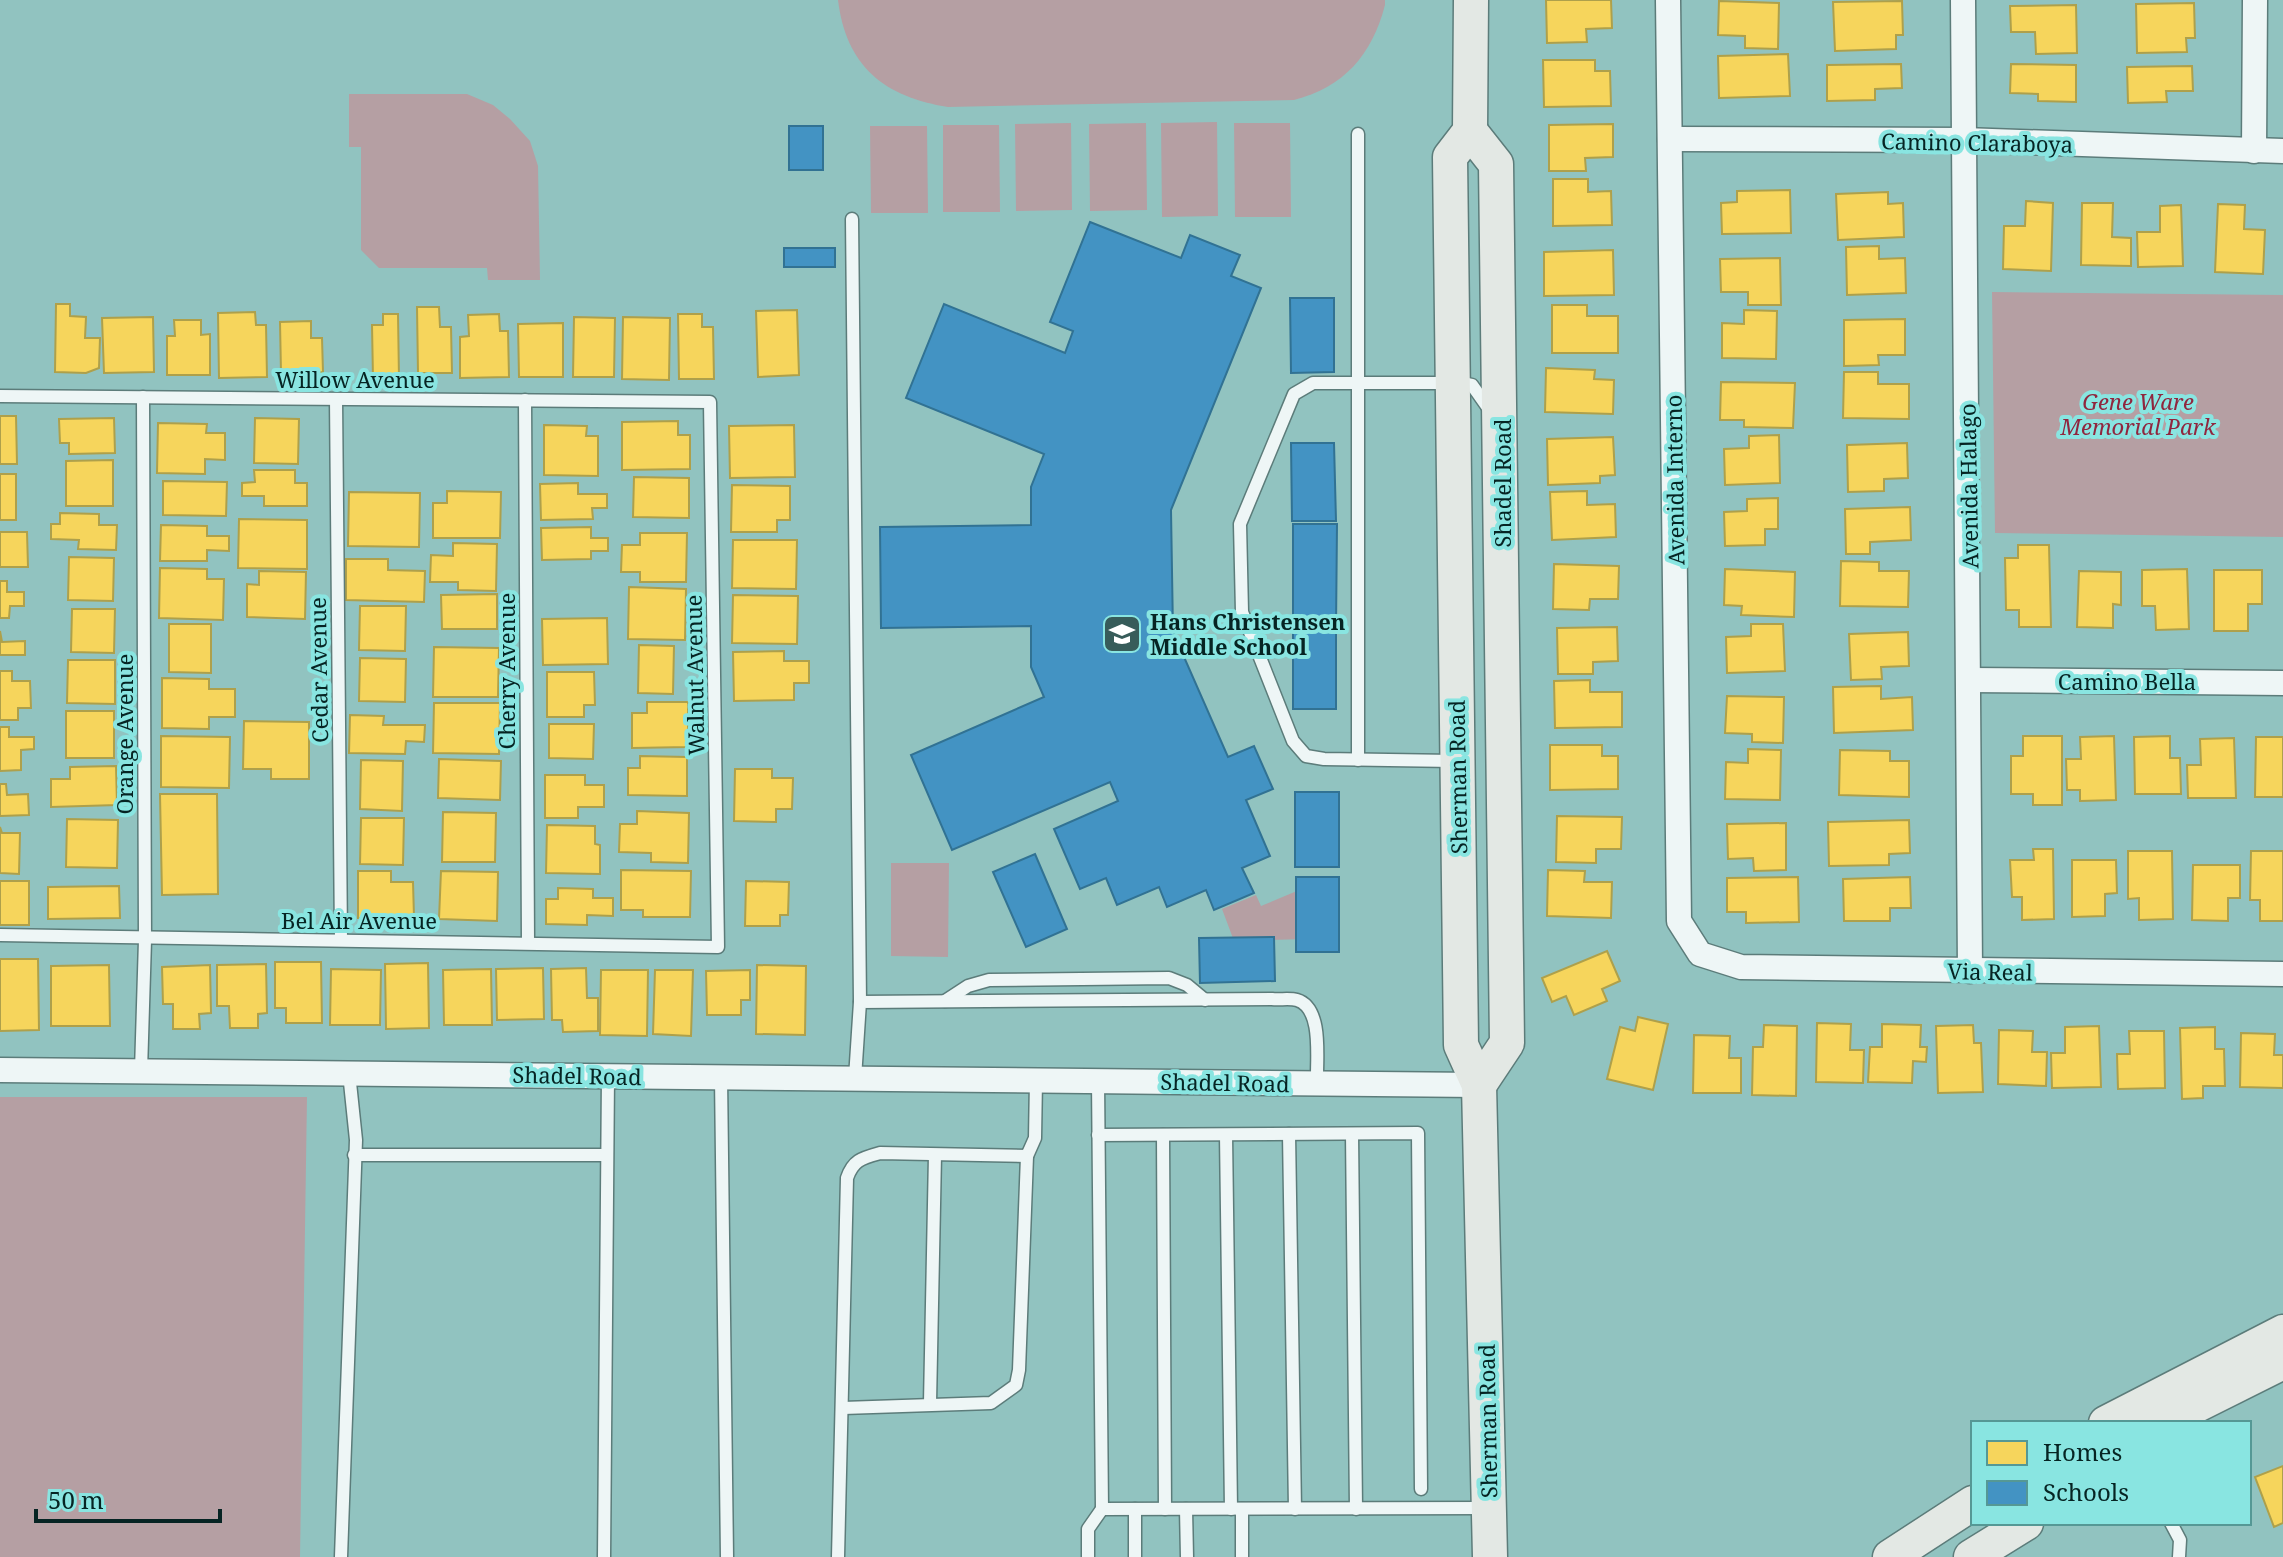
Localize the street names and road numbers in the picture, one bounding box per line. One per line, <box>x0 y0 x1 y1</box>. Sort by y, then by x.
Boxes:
street label: Camino Claraboya <box>1881 125 2073 159</box>
street label: Willow Avenue <box>275 364 435 394</box>
street label: Avenida Interno <box>1658 394 1690 566</box>
street label: Avenida Halago <box>1952 403 1984 569</box>
street label: Shadel Road <box>1487 418 1517 548</box>
street label: Cherry Avenue <box>491 593 521 749</box>
street label: Walnut Avenue <box>678 594 710 756</box>
street label: Cedar Avenue <box>302 597 334 743</box>
street label: Orange Avenue <box>109 654 139 814</box>
street label: Camino Bella <box>2058 666 2196 696</box>
street label: Sherman Road <box>1441 699 1473 854</box>
street label: Bel Air Avenue <box>281 905 437 935</box>
street label: Via Real <box>1947 955 2033 987</box>
street label: Shadel Road <box>512 1059 642 1091</box>
street label: Shadel Road <box>1160 1066 1290 1098</box>
street label: Sherman Road <box>1471 1343 1503 1498</box>

